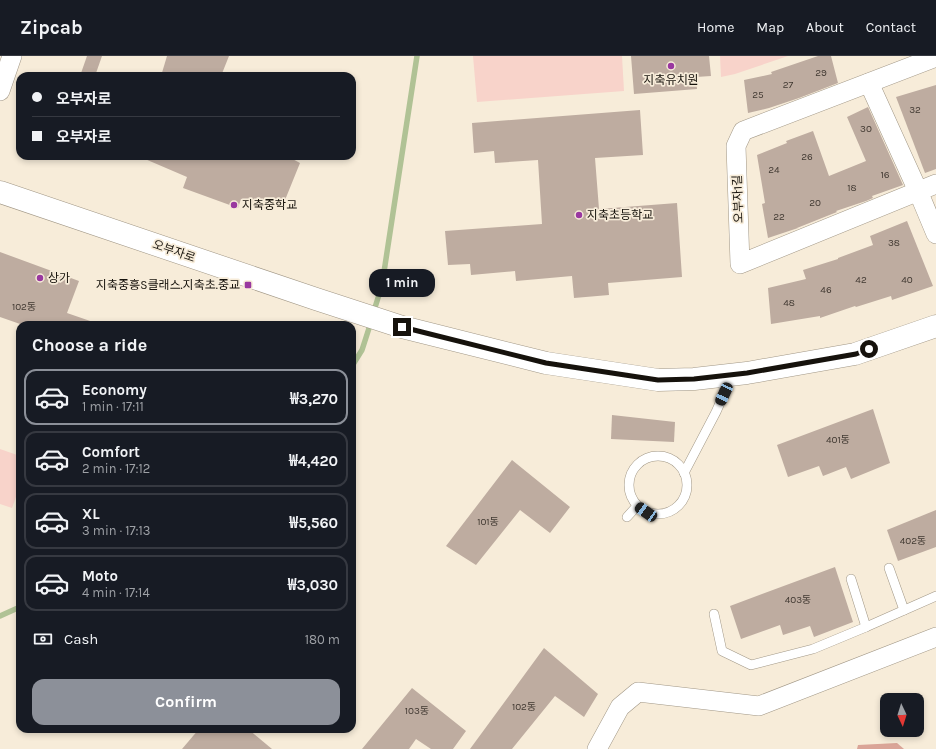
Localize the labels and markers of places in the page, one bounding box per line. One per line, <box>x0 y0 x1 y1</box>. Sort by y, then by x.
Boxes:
marker: 지축유치원 <box>666 61 676 71</box>
place label: 지축유치원 <box>643 73 699 87</box>
place label: 지축중학교 <box>242 198 297 212</box>
marker: 지축중학교 <box>229 200 239 210</box>
place label: 지축초등학교 <box>587 208 653 222</box>
marker: 지축초등학교 <box>574 210 584 220</box>
place label: 상가 <box>48 271 70 285</box>
marker: 상가 <box>35 273 45 283</box>
place label: 지축중흥S클래스.지축초.중교 <box>96 278 240 292</box>
marker: 지축중흥S클래스.지축초.중교 <box>243 280 253 290</box>

